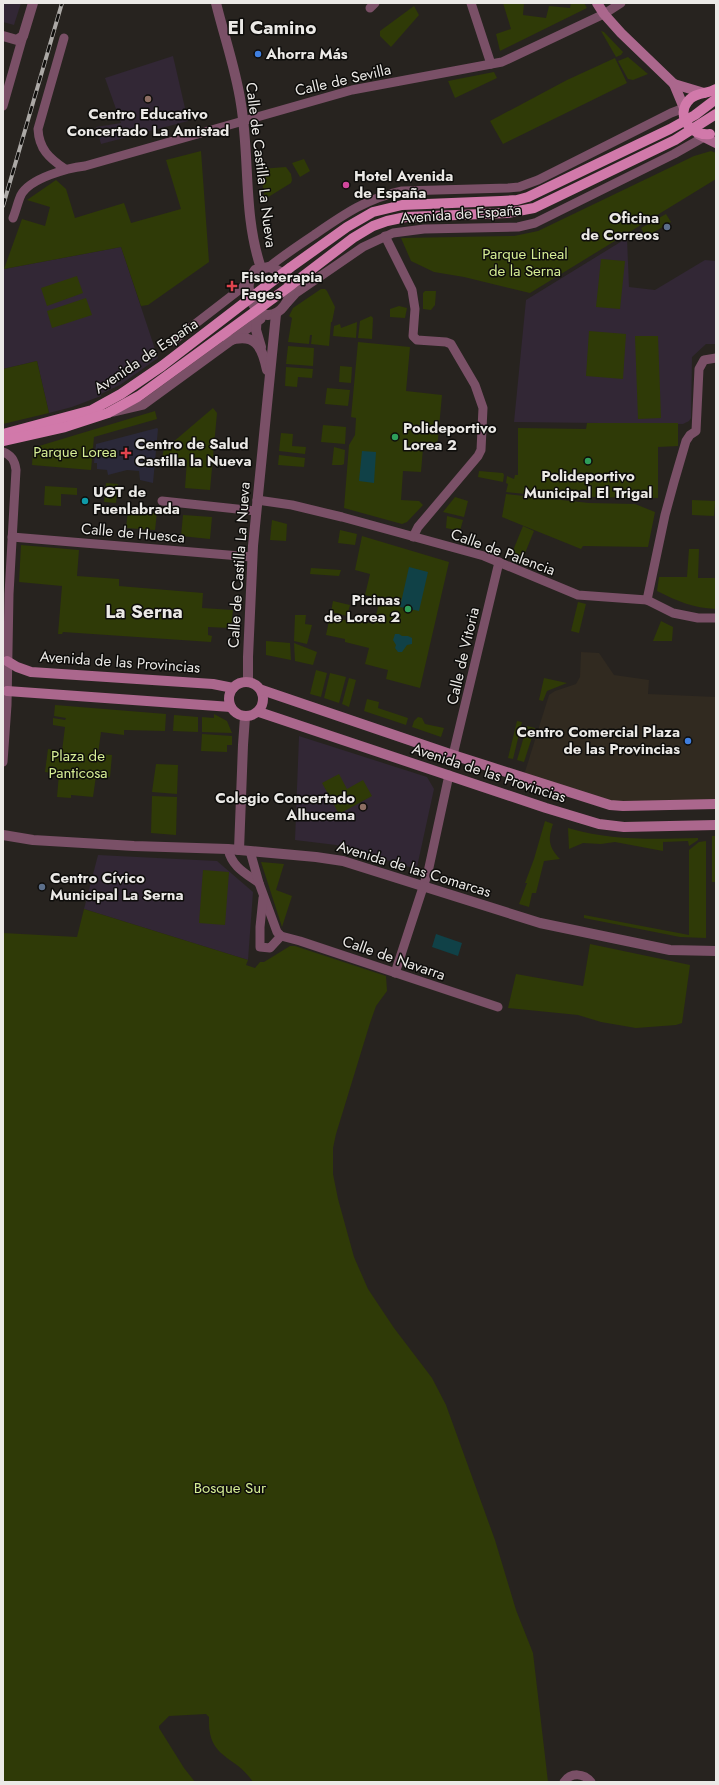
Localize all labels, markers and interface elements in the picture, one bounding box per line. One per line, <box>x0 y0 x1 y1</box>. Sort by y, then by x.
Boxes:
district label: El Camino <box>228 14 316 41</box>
place label: Ahorra Más <box>265 43 348 65</box>
marker: Ahorra Más <box>253 49 263 59</box>
street label: Calle de Sevilla <box>293 58 393 102</box>
street label: Calle de Castilla La Nueva <box>240 81 282 249</box>
marker: Centro Educativo Concertado La Amistad <box>143 94 153 104</box>
place label: Centro Educativo Concertado La Amistad <box>67 103 229 142</box>
place label: Hotel Avenida de España <box>354 165 453 204</box>
marker: Hotel Avenida de España <box>341 180 351 190</box>
street label: Avenida de España <box>400 199 522 229</box>
place label: Oficina de Correos <box>581 207 659 246</box>
marker: Oficina de Correos <box>662 222 672 232</box>
park label: Parque Lineal de la Serna <box>482 243 568 282</box>
place label: Fisioterapia Fages <box>241 266 322 305</box>
marker: Fisioterapia Fages <box>226 280 238 292</box>
street label: Avenida de España <box>90 313 202 399</box>
place label: Polideportivo Lorea 2 <box>403 417 497 456</box>
marker: Polideportivo Lorea 2 <box>390 432 400 442</box>
place label: Centro de Salud Castilla la Nueva <box>135 433 252 472</box>
park label: Parque Lorea <box>33 441 117 463</box>
marker: Centro de Salud Castilla la Nueva <box>120 447 132 459</box>
marker: Polideportivo Municipal El Trigal <box>583 456 593 466</box>
place label: Polideportivo Municipal El Trigal <box>524 465 652 504</box>
place label: UGT de Fuenlabrada <box>93 481 180 520</box>
street label: Calle de Castilla La Nueva <box>222 481 256 649</box>
marker: UGT de Fuenlabrada <box>80 496 90 506</box>
street label: Calle de Huesca <box>80 518 186 548</box>
street label: Calle de Palencia <box>448 523 558 581</box>
place label: Picinas de Lorea 2 <box>324 589 400 628</box>
district label: La Serna <box>105 598 183 625</box>
marker: Picinas de Lorea 2 <box>403 604 413 614</box>
street label: Calle de Vitoria <box>441 605 485 707</box>
street label: Avenida de las Provincias <box>39 645 201 679</box>
place label: Centro Comercial Plaza de las Provincias <box>516 721 680 760</box>
marker: Centro Comercial Plaza de las Provincias <box>683 736 693 746</box>
street label: Avenida de las Provincias <box>409 738 569 808</box>
park label: Plaza de Panticosa <box>49 745 107 784</box>
place label: Colegio Concertado Alhucema <box>215 787 355 826</box>
marker: Colegio Concertado Alhucema <box>358 802 368 812</box>
street label: Avenida de las Comarcas <box>334 835 494 903</box>
place label: Centro Cívico Municipal La Serna <box>50 867 184 906</box>
marker: Centro Cívico Municipal La Serna <box>37 882 47 892</box>
street label: Calle de Navarra <box>340 930 448 986</box>
park label: Bosque Sur <box>194 1477 267 1499</box>

